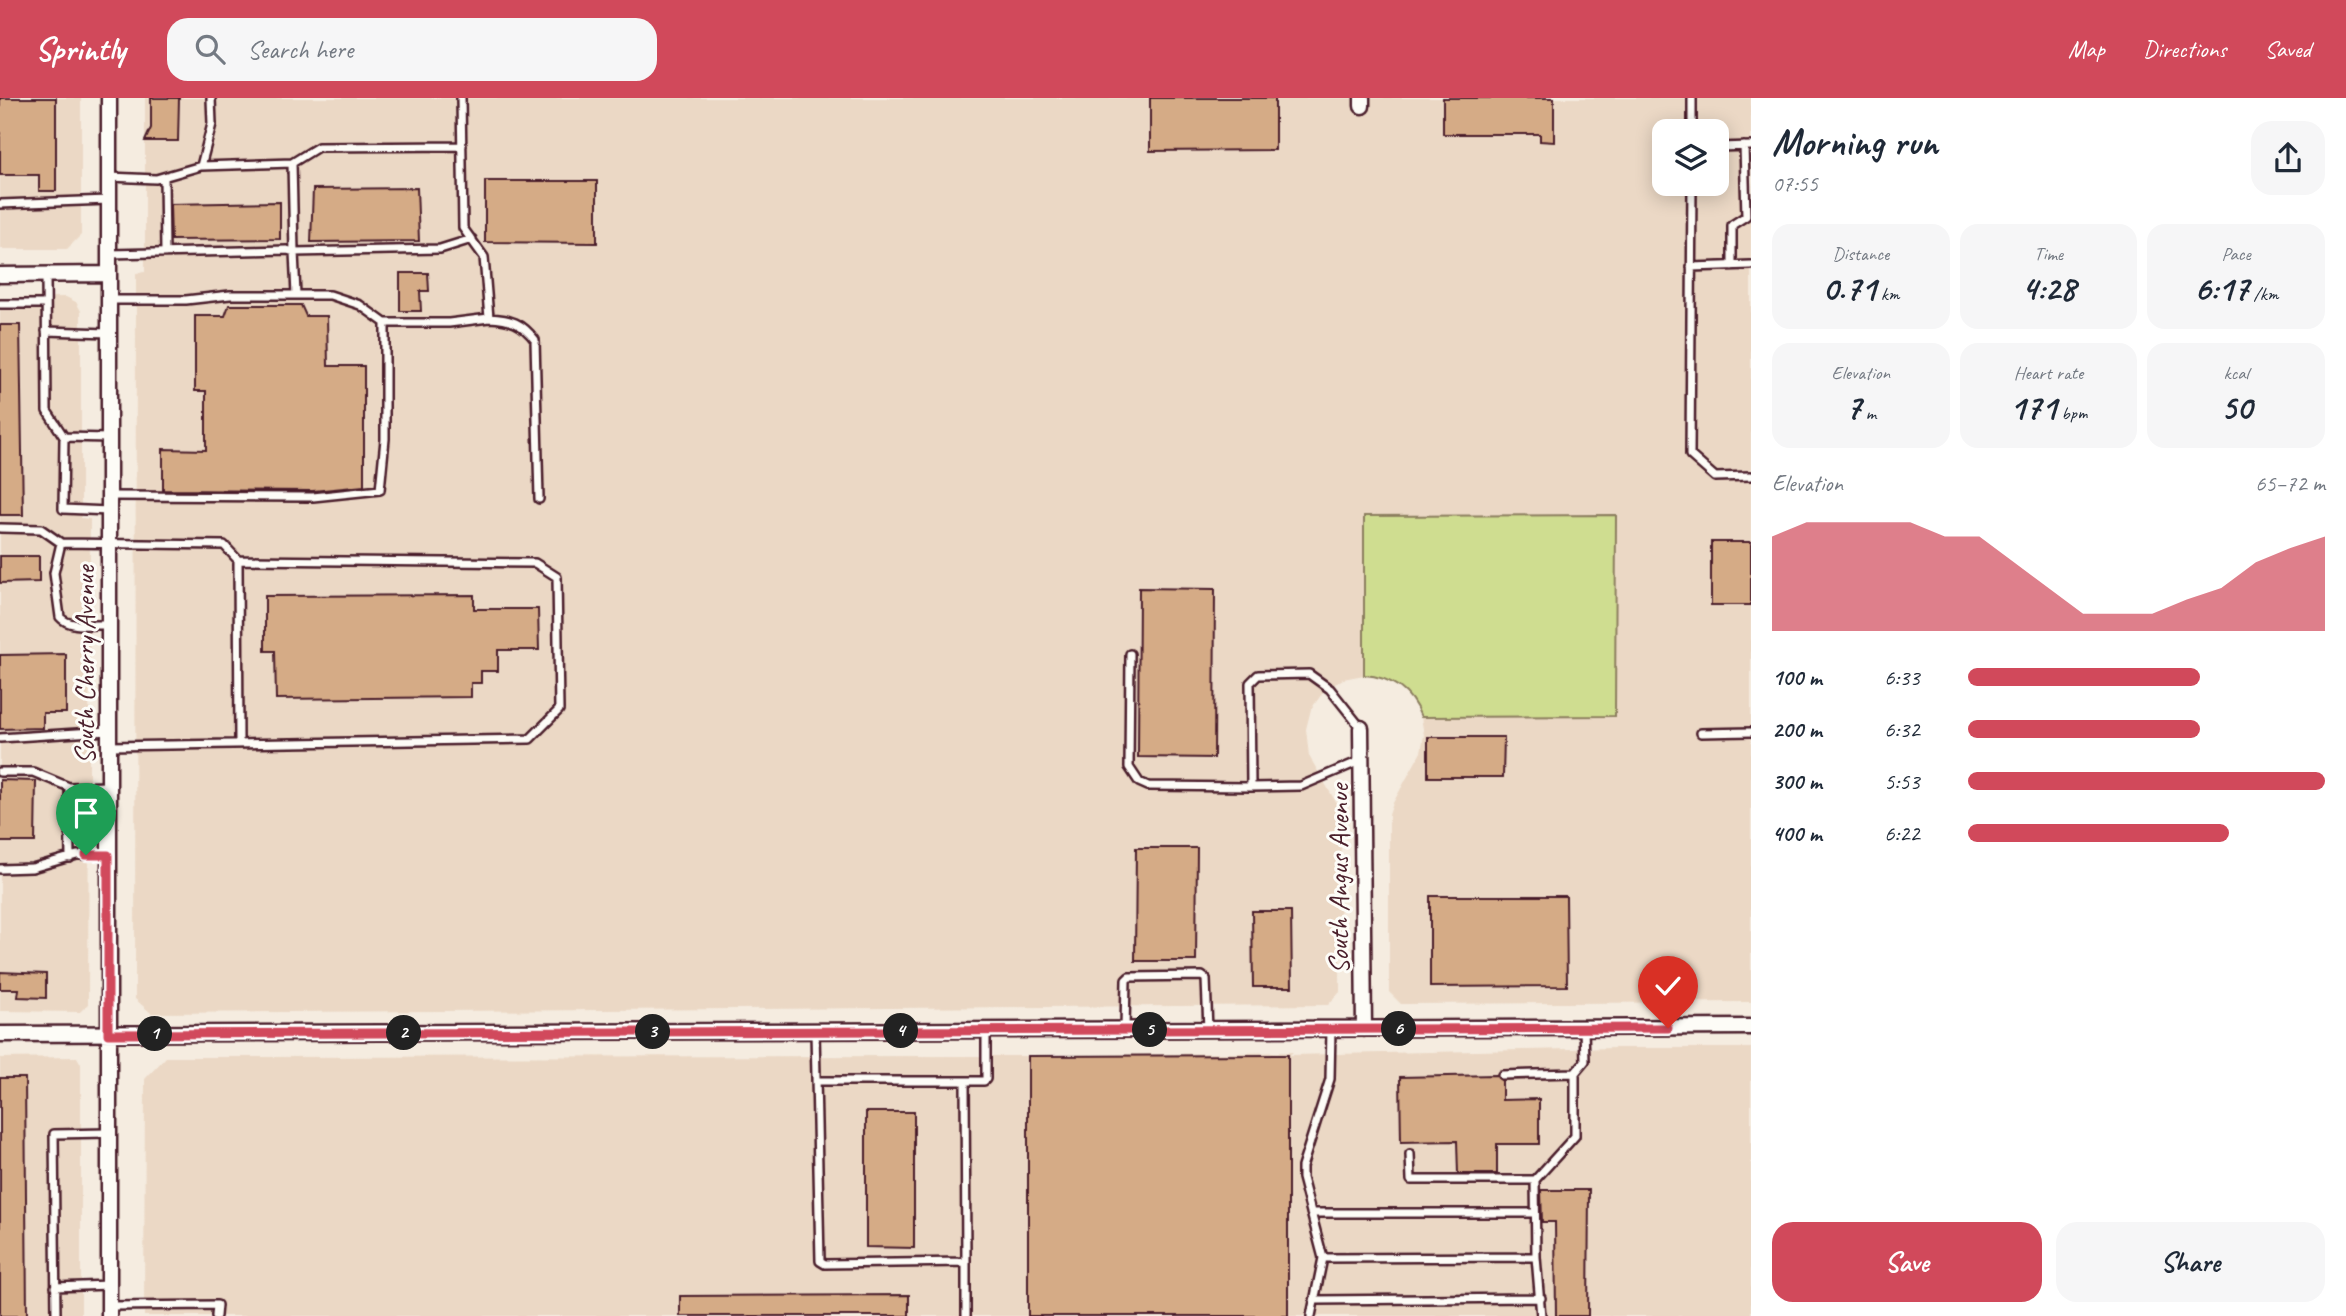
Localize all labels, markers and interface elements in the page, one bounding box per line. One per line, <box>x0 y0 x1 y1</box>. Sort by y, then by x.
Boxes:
search box <box>167 18 657 81</box>
text: Sprintly <box>35 28 125 70</box>
icon: search <box>191 30 229 68</box>
text: Search here <box>247 33 353 66</box>
text: Map <box>2068 34 2105 64</box>
text: Directions <box>2143 34 2226 64</box>
text: Saved <box>2264 34 2311 64</box>
map controls <box>1652 119 1729 196</box>
button: layers <box>1652 119 1729 196</box>
text: Morning run <box>1772 119 1938 166</box>
button: share <box>2251 121 2325 195</box>
text: 07:55 <box>1772 169 1818 198</box>
text: Distance <box>1832 242 1889 266</box>
text: Time <box>2034 242 2063 266</box>
text: Pace <box>2222 242 2251 266</box>
text: 0.71 <box>1822 266 1876 311</box>
text: 4:28 <box>2021 266 2076 311</box>
text: 6:17 <box>2194 266 2249 311</box>
text: km <box>1876 282 1899 306</box>
text: /km <box>2249 282 2278 306</box>
text: Elevation <box>1832 361 1890 385</box>
text: Heart rate <box>2014 361 2083 385</box>
text: kcal <box>2224 361 2249 385</box>
text: 7 <box>1845 385 1861 430</box>
text: 171 <box>2010 385 2057 430</box>
text: 50 <box>2221 385 2252 430</box>
text: m <box>1861 401 1876 425</box>
text: bpm <box>2057 401 2087 425</box>
text: Elevation <box>1772 469 1843 498</box>
text: 65–72 m <box>2255 469 2325 498</box>
street label: South Cherry Avenue <box>67 564 102 764</box>
text: 100 m <box>1772 663 1822 692</box>
text: 6:33 <box>1884 663 1920 692</box>
text: 200 m <box>1772 715 1822 744</box>
text: 6:32 <box>1884 715 1920 744</box>
text: 300 m <box>1772 767 1822 796</box>
text: 5:53 <box>1884 767 1920 796</box>
street label: South Angus Avenue <box>1321 782 1356 974</box>
pin <box>56 783 116 855</box>
icon: arrive <box>67 794 105 832</box>
text: 400 m <box>1772 819 1822 848</box>
text: 6:22 <box>1884 819 1920 848</box>
pin <box>1638 956 1698 1028</box>
icon: check <box>1649 967 1687 1005</box>
pin: 5 <box>1132 1012 1168 1048</box>
pin: 6 <box>1382 1012 1416 1046</box>
pin: 3 <box>636 1014 670 1049</box>
pin: 4 <box>884 1014 918 1048</box>
pin: 1 <box>138 1016 172 1052</box>
pin: 2 <box>386 1016 422 1051</box>
text: 6 <box>1394 1016 1403 1040</box>
text: 5 <box>1145 1017 1154 1041</box>
text: 4 <box>896 1018 905 1042</box>
text: 3 <box>648 1019 657 1043</box>
text: 2 <box>399 1020 408 1044</box>
text: 1 <box>150 1021 159 1045</box>
button: Save <box>1772 1222 2042 1302</box>
button: Share <box>2056 1222 2325 1302</box>

